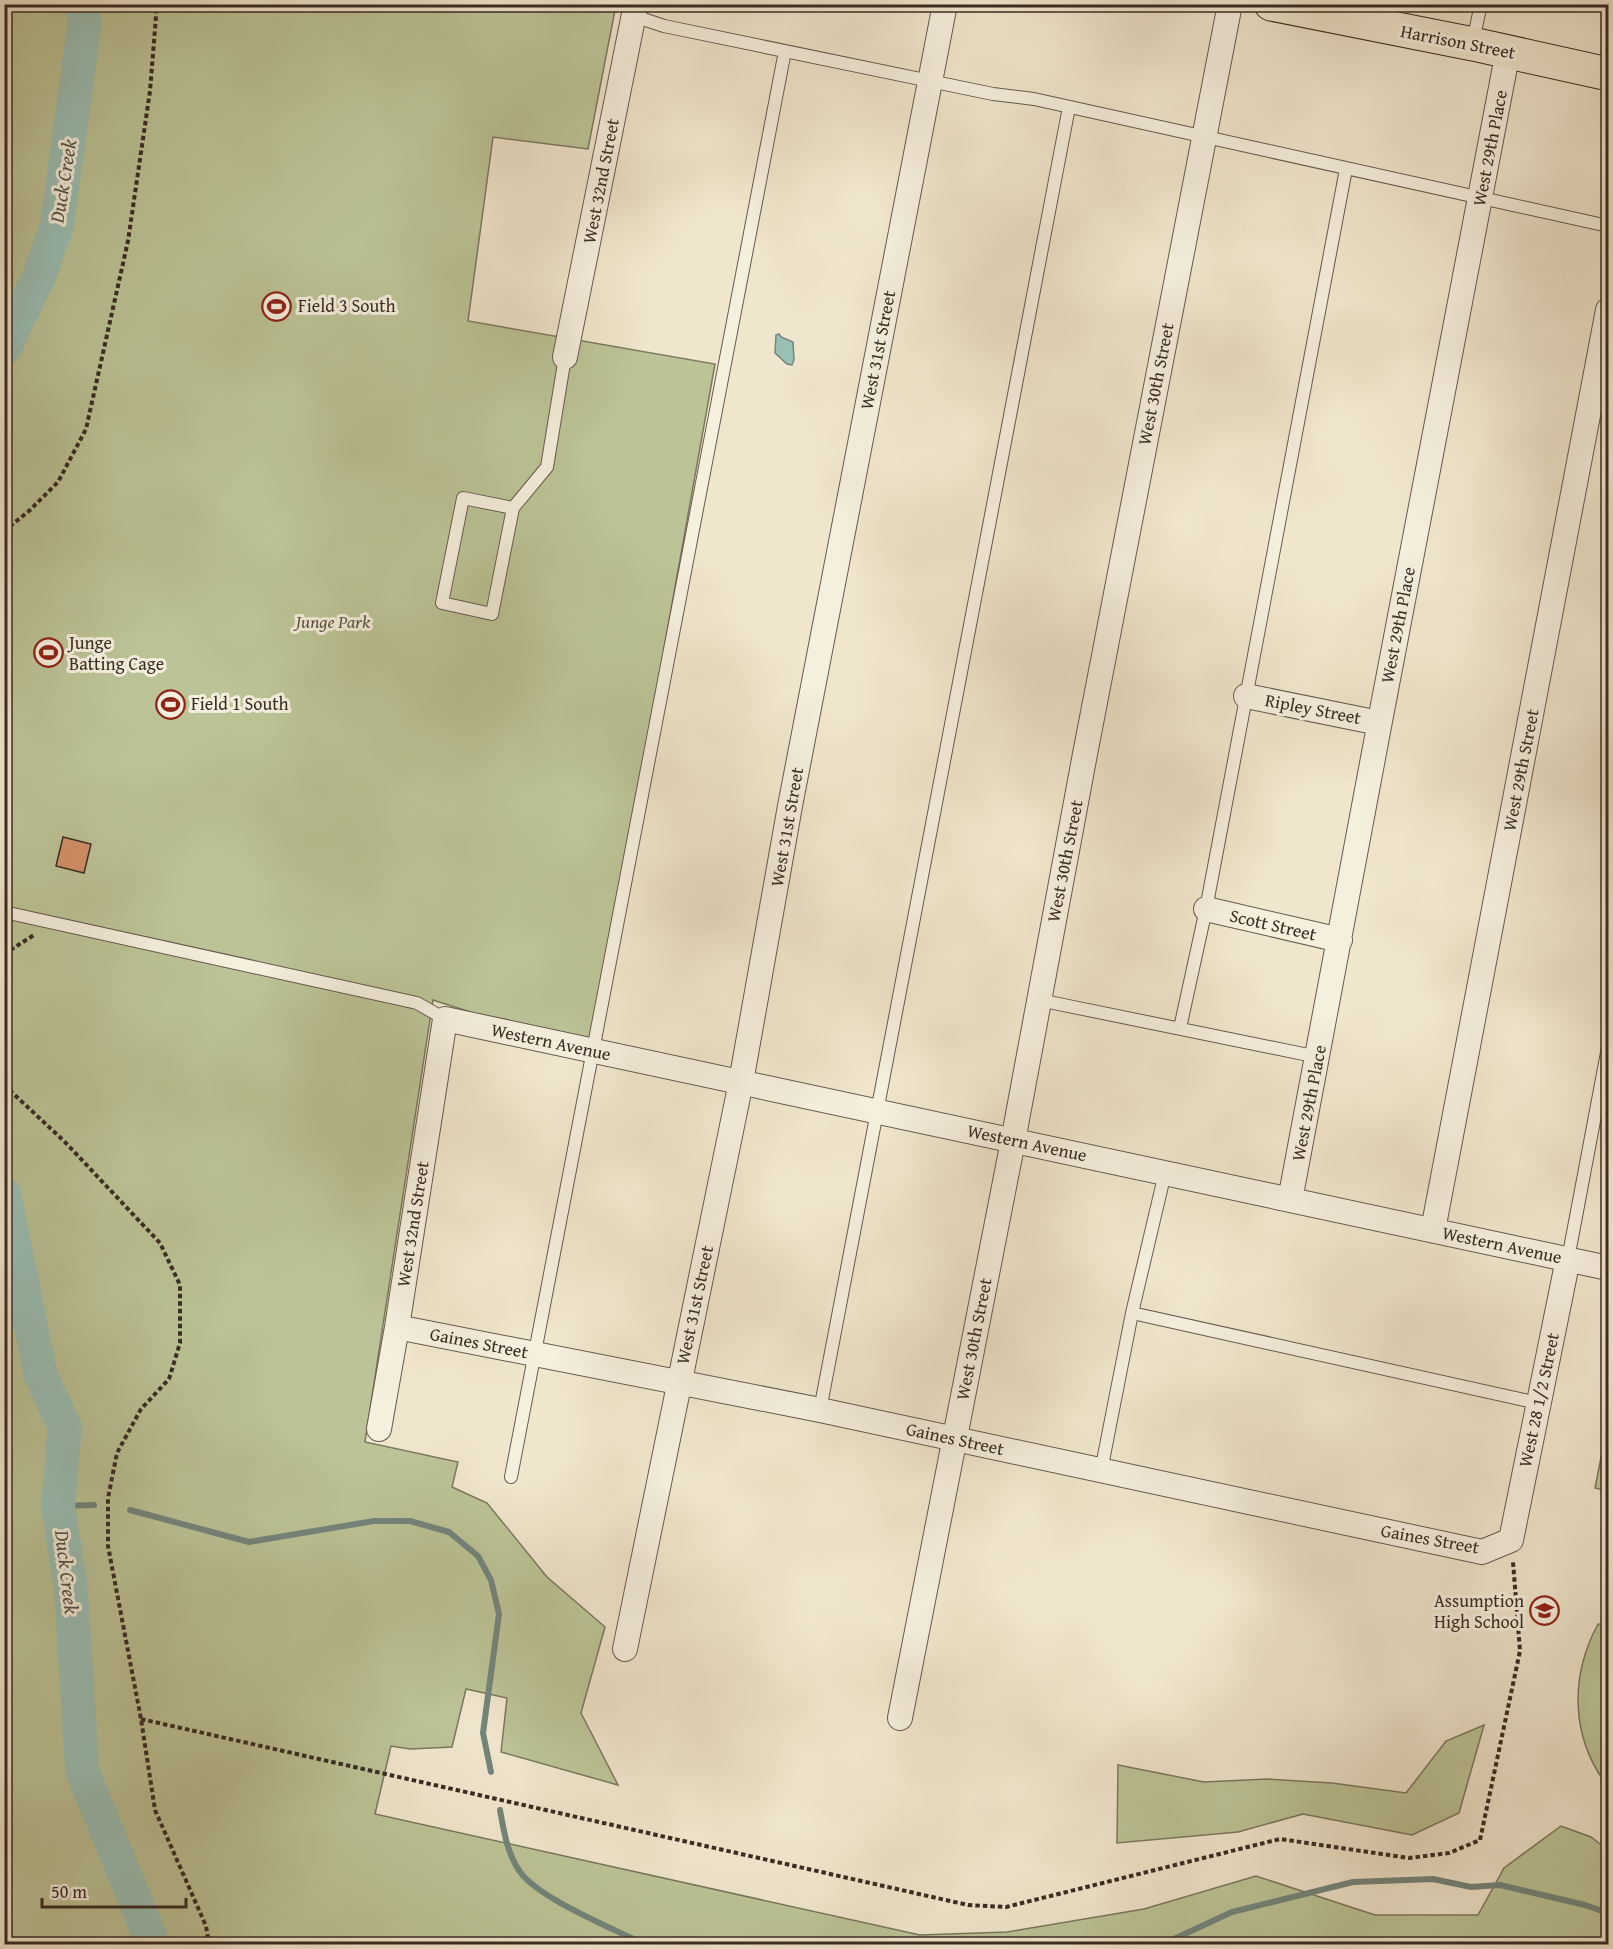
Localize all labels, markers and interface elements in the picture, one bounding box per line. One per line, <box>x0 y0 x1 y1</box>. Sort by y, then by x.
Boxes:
street label: Harrison Street <box>1398 17 1518 66</box>
street label: West 29th Place <box>1465 87 1514 208</box>
street label: West 32nd Street <box>575 115 626 246</box>
water label: Duck Creek <box>41 136 84 226</box>
street label: West 31st Street <box>853 287 902 412</box>
sports icon: Field 3 South <box>261 290 293 322</box>
place label: Field 3 South <box>298 292 396 319</box>
street label: West 30th Street <box>1130 320 1181 447</box>
street label: West 29th Place <box>1373 564 1422 685</box>
park label: Junge Park <box>293 608 371 635</box>
place label: Junge Batting Cage <box>67 629 164 677</box>
sports icon: Junge Batting Cage <box>32 637 64 669</box>
street label: Ripley Street <box>1263 686 1364 731</box>
sports icon: Field 1 South <box>154 688 186 720</box>
place label: Field 1 South <box>191 690 289 717</box>
street label: West 29th Street <box>1495 706 1546 833</box>
street label: West 31st Street <box>763 764 810 889</box>
street label: West 30th Street <box>1039 797 1090 924</box>
street label: Scott Street <box>1227 901 1320 948</box>
street label: Western Avenue <box>489 1016 613 1067</box>
street label: West 29th Place <box>1284 1042 1333 1163</box>
street label: Western Avenue <box>965 1117 1089 1168</box>
street label: West 32nd Street <box>389 1158 436 1289</box>
street label: Western Avenue <box>1440 1219 1564 1270</box>
street label: West 31st Street <box>669 1242 720 1367</box>
street label: West 30th Street <box>948 1275 999 1402</box>
street label: Gaines Street <box>428 1320 531 1365</box>
street label: West 28 1/2 Street <box>1511 1329 1566 1470</box>
street label: Gaines Street <box>904 1415 1007 1462</box>
street label: Gaines Street <box>1379 1517 1482 1561</box>
water label: Duck Creek <box>48 1527 87 1616</box>
place label: Assumption High School <box>1434 1587 1524 1635</box>
school or university icon: Assumption High School <box>1529 1595 1561 1627</box>
scale bar <box>42 1871 186 1909</box>
text: 50 m <box>51 1878 87 1905</box>

